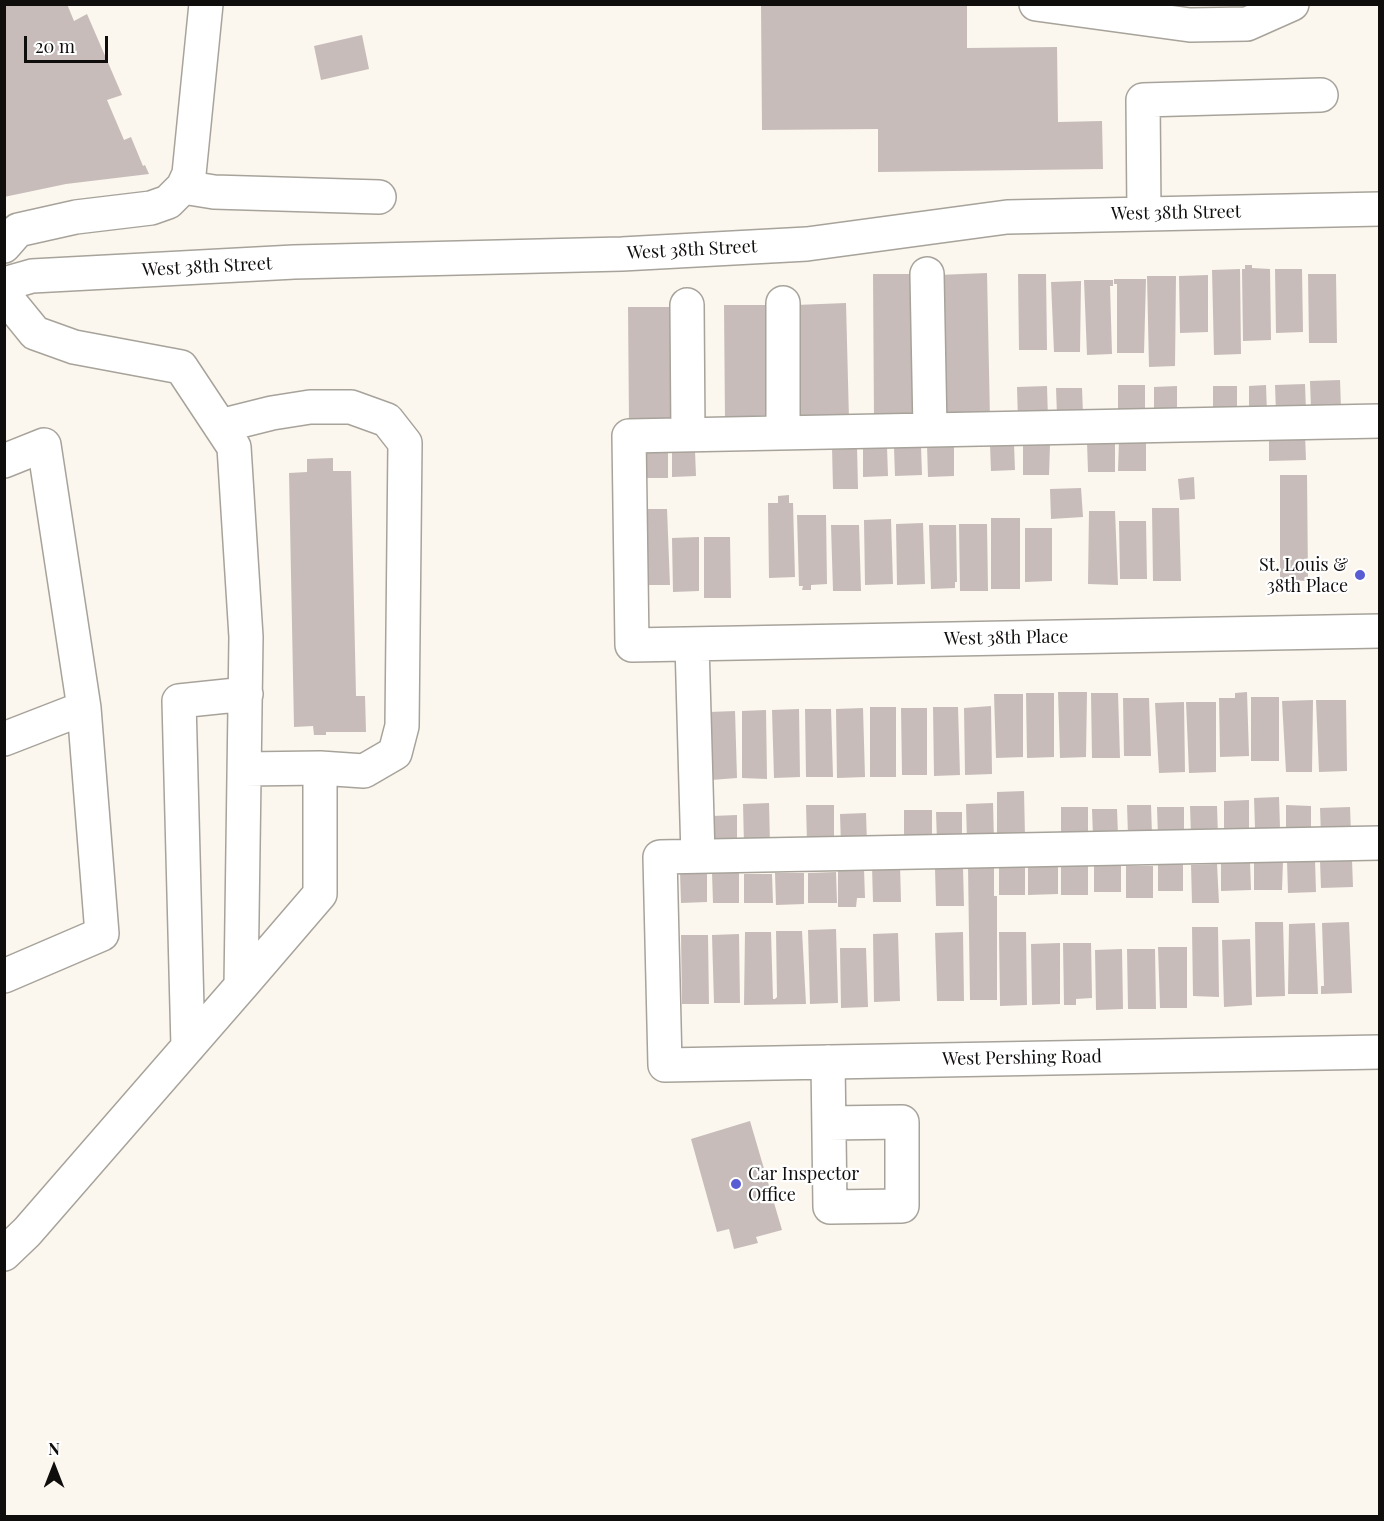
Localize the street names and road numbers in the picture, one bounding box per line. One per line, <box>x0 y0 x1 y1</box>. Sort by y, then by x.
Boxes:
street label: West 38th Street <box>1111 201 1241 225</box>
street label: West 38th Street <box>626 236 758 264</box>
street label: West 38th Street <box>141 253 273 281</box>
street label: West 38th Place <box>944 626 1068 650</box>
street label: West Pershing Road <box>942 1046 1102 1070</box>

